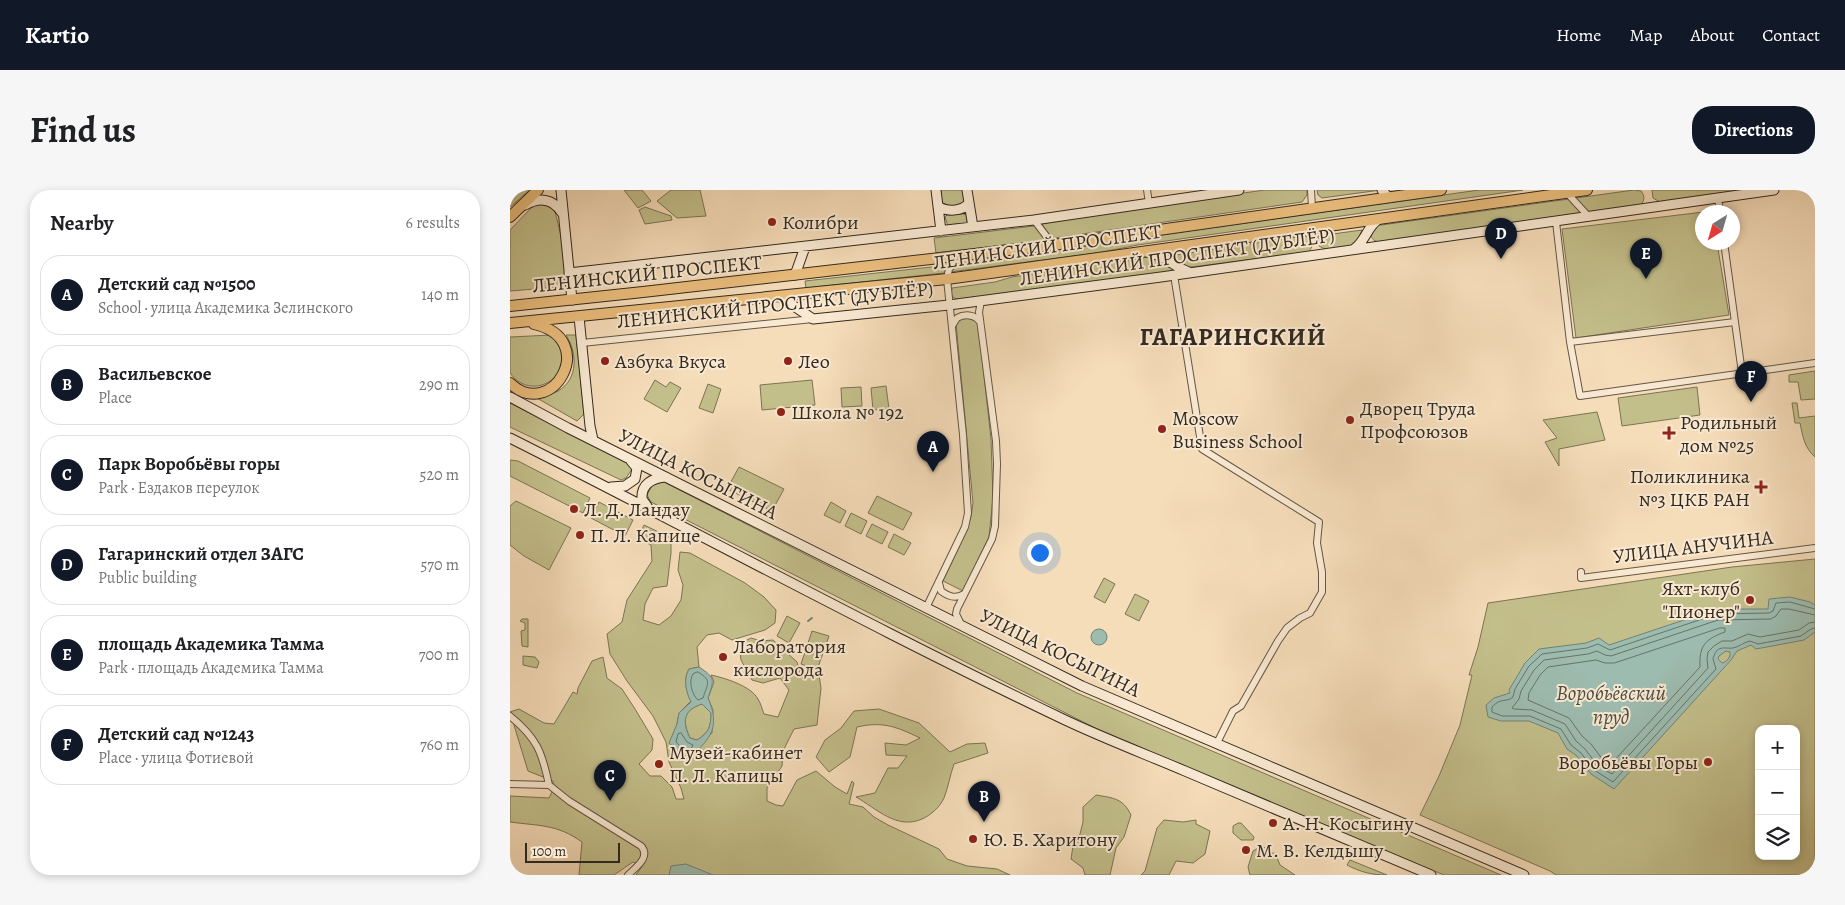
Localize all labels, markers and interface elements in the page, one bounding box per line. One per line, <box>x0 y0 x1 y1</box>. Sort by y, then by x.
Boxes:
text: Kartio <box>25 19 89 51</box>
text: Home <box>1556 23 1601 47</box>
text: Map <box>1629 23 1662 47</box>
text: About <box>1690 23 1734 47</box>
text: Contact <box>1762 23 1820 47</box>
text: Find us <box>30 106 136 154</box>
button: Directions <box>1692 106 1815 154</box>
north arrow <box>1695 205 1740 250</box>
text: Nearby <box>50 209 113 237</box>
place label: Колибри <box>782 209 859 236</box>
text: 6 results <box>406 212 460 234</box>
marker: Колибри <box>766 216 778 228</box>
street label: ЛЕНИНСКИЙ ПРОСПЕКТ <box>931 218 1163 276</box>
pin: D <box>1485 218 1517 259</box>
street label: ЛЕНИНСКИЙ ПРОСПЕКТ (ДУБЛЁР) <box>1018 222 1336 292</box>
pin: E <box>1630 238 1662 279</box>
street label: ЛЕНИНСКИЙ ПРОСПЕКТ <box>531 249 763 299</box>
text: Детский сад №1500 <box>98 271 256 297</box>
street label: ЛЕНИНСКИЙ ПРОСПЕКТ (ДУБЛЁР) <box>616 275 934 335</box>
text: A <box>62 284 72 306</box>
text: 140 m <box>421 284 459 306</box>
text: School · улица Академика Зелинского <box>98 297 353 319</box>
district label: ГАГАРИНСКИЙ <box>1140 320 1327 354</box>
place label: Азбука Вкуса <box>614 348 727 375</box>
place label: Лео <box>798 348 830 375</box>
marker: Азбука Вкуса <box>599 355 611 367</box>
marker: Лео <box>782 355 794 367</box>
text: Васильевское <box>98 361 212 387</box>
pin: F <box>1735 361 1767 402</box>
text: B <box>62 374 72 396</box>
text: 290 m <box>419 374 459 396</box>
text: Place <box>98 387 132 409</box>
place label: Дворец Труда Профсоюзов <box>1360 395 1477 445</box>
place label: Школа № 192 <box>791 399 904 426</box>
place label: Moscow Business School <box>1172 405 1303 455</box>
marker: Школа № 192 <box>775 406 787 418</box>
place label: Родильный дом №25 <box>1679 409 1777 459</box>
marker: Дворец Труда Профсоюзов <box>1344 414 1356 426</box>
street label: УЛИЦА КОСЫГИНА <box>614 422 783 526</box>
marker: Moscow Business School <box>1156 423 1168 435</box>
marker: Родильный дом №25 <box>1662 426 1676 440</box>
pin: A <box>917 431 949 472</box>
text: Парк Воробьёвы горы <box>98 451 280 477</box>
place label: Поликлиника №3 ЦКБ РАН <box>1630 463 1751 513</box>
text: C <box>62 464 72 486</box>
text: 520 m <box>420 464 459 486</box>
text: Park · Ездаков переулок <box>98 477 260 499</box>
marker: Поликлиника №3 ЦКБ РАН <box>1754 480 1768 494</box>
place label: Л. Д. Ландау <box>584 496 691 523</box>
marker: Л. Д. Ландау <box>568 503 580 515</box>
place label: П. Л. Капице <box>590 522 700 549</box>
street label: УЛИЦА АНУЧИНА <box>1612 524 1775 570</box>
marker: П. Л. Капице <box>574 529 586 541</box>
your location <box>1027 540 1053 566</box>
text: Гагаринский отдел ЗАГС <box>98 541 304 567</box>
text: D <box>61 554 73 576</box>
text: 570 m <box>420 554 459 576</box>
text: Public building <box>98 567 197 589</box>
place label: Яхт-клуб "Пионер" <box>1662 575 1740 625</box>
marker: Яхт-клуб "Пионер" <box>1744 594 1756 606</box>
street label: УЛИЦА КОСЫГИНА <box>975 602 1145 704</box>
text: площадь Академика Тамма <box>98 631 324 657</box>
place label: Лаборатория кислорода <box>733 633 846 683</box>
text: E <box>62 644 72 666</box>
text: 700 m <box>419 644 459 666</box>
marker: Лаборатория кислорода <box>717 651 729 663</box>
text: Park · площадь Академика Тамма <box>98 657 324 679</box>
water label: Воробьёвский пруд <box>1556 679 1666 731</box>
text: Детский сад №1243 <box>98 721 255 747</box>
map controls <box>1755 725 1800 860</box>
button: + <box>1755 725 1800 770</box>
text: F <box>63 734 71 756</box>
text: 760 m <box>420 734 459 756</box>
place label: Музей-кабинет П. Л. Капицы <box>669 739 803 789</box>
text: Place · улица Фотиевой <box>98 747 254 769</box>
place label: Воробьёвы Горы <box>1558 749 1698 776</box>
marker: Воробьёвы Горы <box>1702 756 1714 768</box>
marker: Музей-кабинет П. Л. Капицы <box>653 758 665 770</box>
pin: C <box>594 760 626 801</box>
button: − <box>1755 770 1800 815</box>
pin: B <box>968 781 1000 822</box>
place label: А. Н. Косыгину <box>1282 810 1414 837</box>
button: layers <box>1755 815 1800 860</box>
marker: А. Н. Косыгину <box>1267 817 1279 829</box>
place label: Ю. Б. Харитону <box>983 826 1118 853</box>
marker: Ю. Б. Харитону <box>967 833 979 845</box>
place label: М. В. Келдышу <box>1256 837 1384 864</box>
scale bar <box>525 840 620 863</box>
text: 100 m <box>532 842 566 861</box>
marker: М. В. Келдышу <box>1240 844 1252 856</box>

